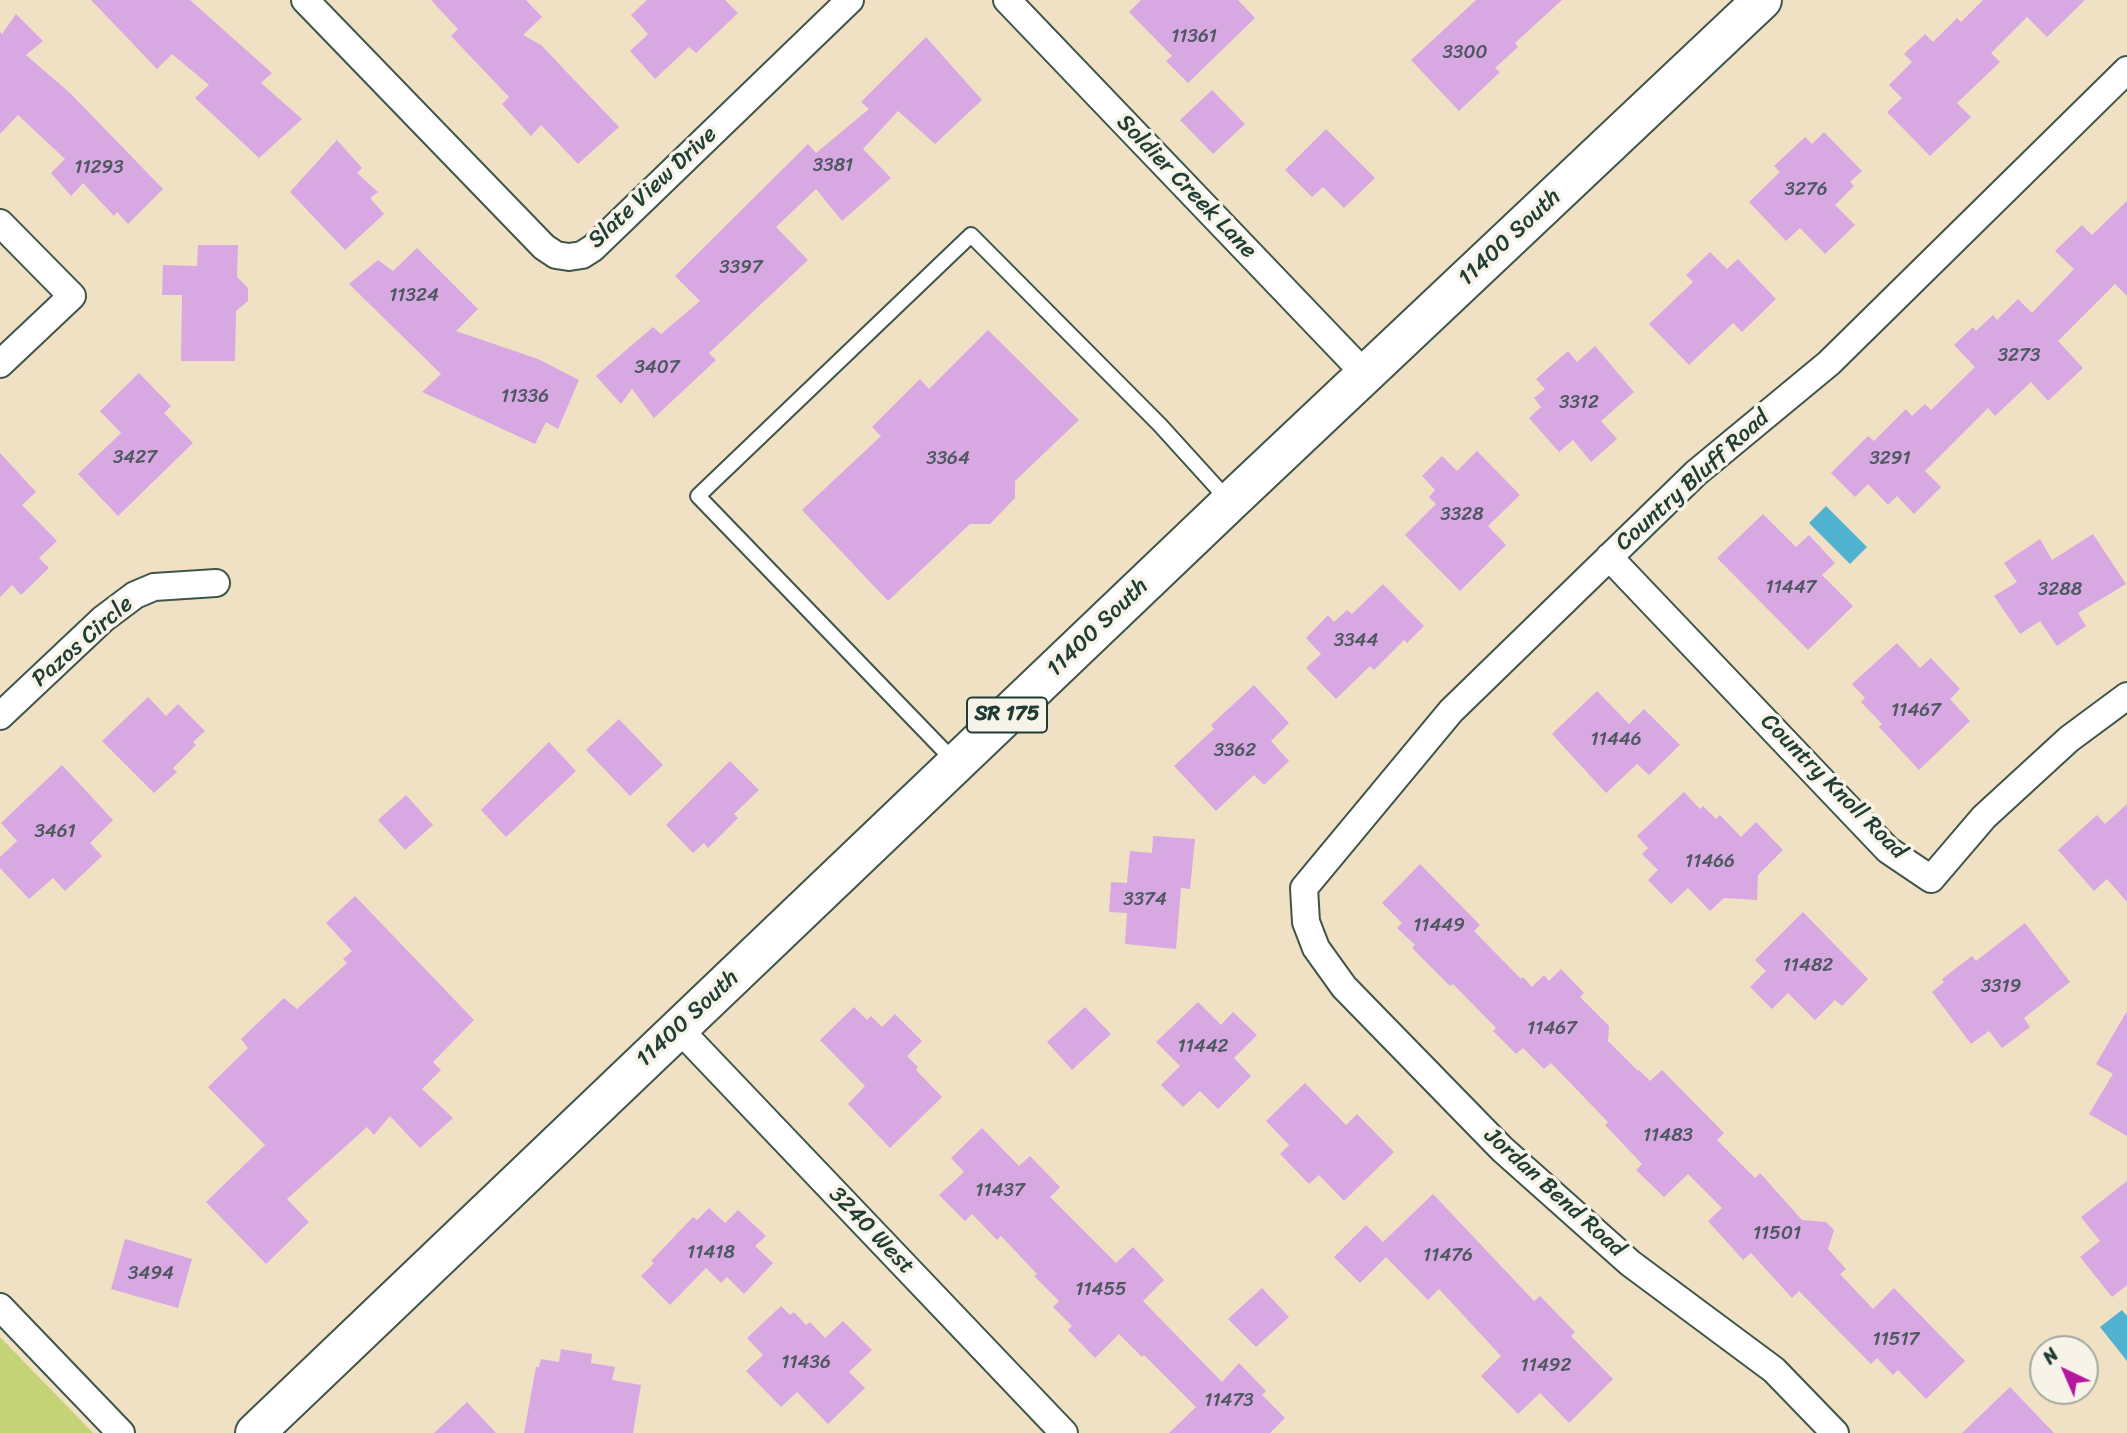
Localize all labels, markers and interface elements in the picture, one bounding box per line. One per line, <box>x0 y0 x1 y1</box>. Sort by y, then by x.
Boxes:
house number: 11361 <box>1171 26 1217 48</box>
house number: 3300 <box>1443 42 1487 64</box>
street label: Soldier Creek Lane <box>1110 109 1262 265</box>
street label: Slate View Drive <box>583 121 723 255</box>
house number: 3381 <box>813 155 853 177</box>
house number: 11293 <box>74 157 124 179</box>
house number: 3276 <box>1784 179 1828 201</box>
street label: 11400 South <box>1453 184 1567 292</box>
house number: 3397 <box>719 257 763 279</box>
house number: 11324 <box>389 285 439 307</box>
house number: 3273 <box>1998 345 2040 367</box>
house number: 3407 <box>634 357 680 379</box>
house number: 11336 <box>501 386 549 408</box>
house number: 3312 <box>1559 392 1599 414</box>
street label: Country Bluff Road <box>1610 405 1776 557</box>
house number: 3427 <box>113 447 157 469</box>
house number: 3364 <box>926 448 970 470</box>
house number: 3291 <box>1869 448 1911 470</box>
house number: 3328 <box>1440 504 1484 526</box>
street label: 11400 South <box>1042 573 1154 683</box>
house number: 11447 <box>1766 577 1816 599</box>
house number: 3288 <box>2038 579 2082 601</box>
street label: Pazos Circle <box>27 591 139 693</box>
house number: 3344 <box>1334 630 1378 652</box>
road number: SR 175 <box>967 698 1047 732</box>
house number: 11467 <box>1891 700 1941 722</box>
street label: Country Knoll Road <box>1754 708 1912 866</box>
house number: 11446 <box>1591 729 1641 751</box>
house number: 3362 <box>1214 740 1256 762</box>
house number: 3461 <box>34 821 76 843</box>
house number: 11466 <box>1685 851 1735 873</box>
house number: 3374 <box>1123 889 1167 911</box>
house number: 11449 <box>1413 915 1465 937</box>
house number: 11482 <box>1783 955 1833 977</box>
street label: 11400 South <box>631 965 745 1073</box>
house number: 3319 <box>1981 976 2021 998</box>
house number: 11467 <box>1527 1018 1577 1040</box>
house number: 11442 <box>1177 1036 1229 1058</box>
street label: Jordan Bend Road <box>1478 1122 1630 1264</box>
house number: 11483 <box>1643 1125 1693 1147</box>
house number: 11437 <box>975 1180 1025 1202</box>
street label: 3240 West <box>823 1181 919 1281</box>
house number: 11501 <box>1753 1223 1801 1245</box>
house number: 11418 <box>687 1242 735 1264</box>
house number: 11476 <box>1423 1245 1473 1267</box>
house number: 3494 <box>128 1263 174 1285</box>
house number: 11455 <box>1075 1279 1127 1301</box>
house number: 11517 <box>1873 1329 1919 1351</box>
north arrow <box>2029 1335 2099 1405</box>
text: N <box>2034 1340 2067 1372</box>
house number: 11436 <box>781 1352 831 1374</box>
house number: 11492 <box>1521 1355 1571 1377</box>
house number: 11473 <box>1204 1390 1254 1412</box>

